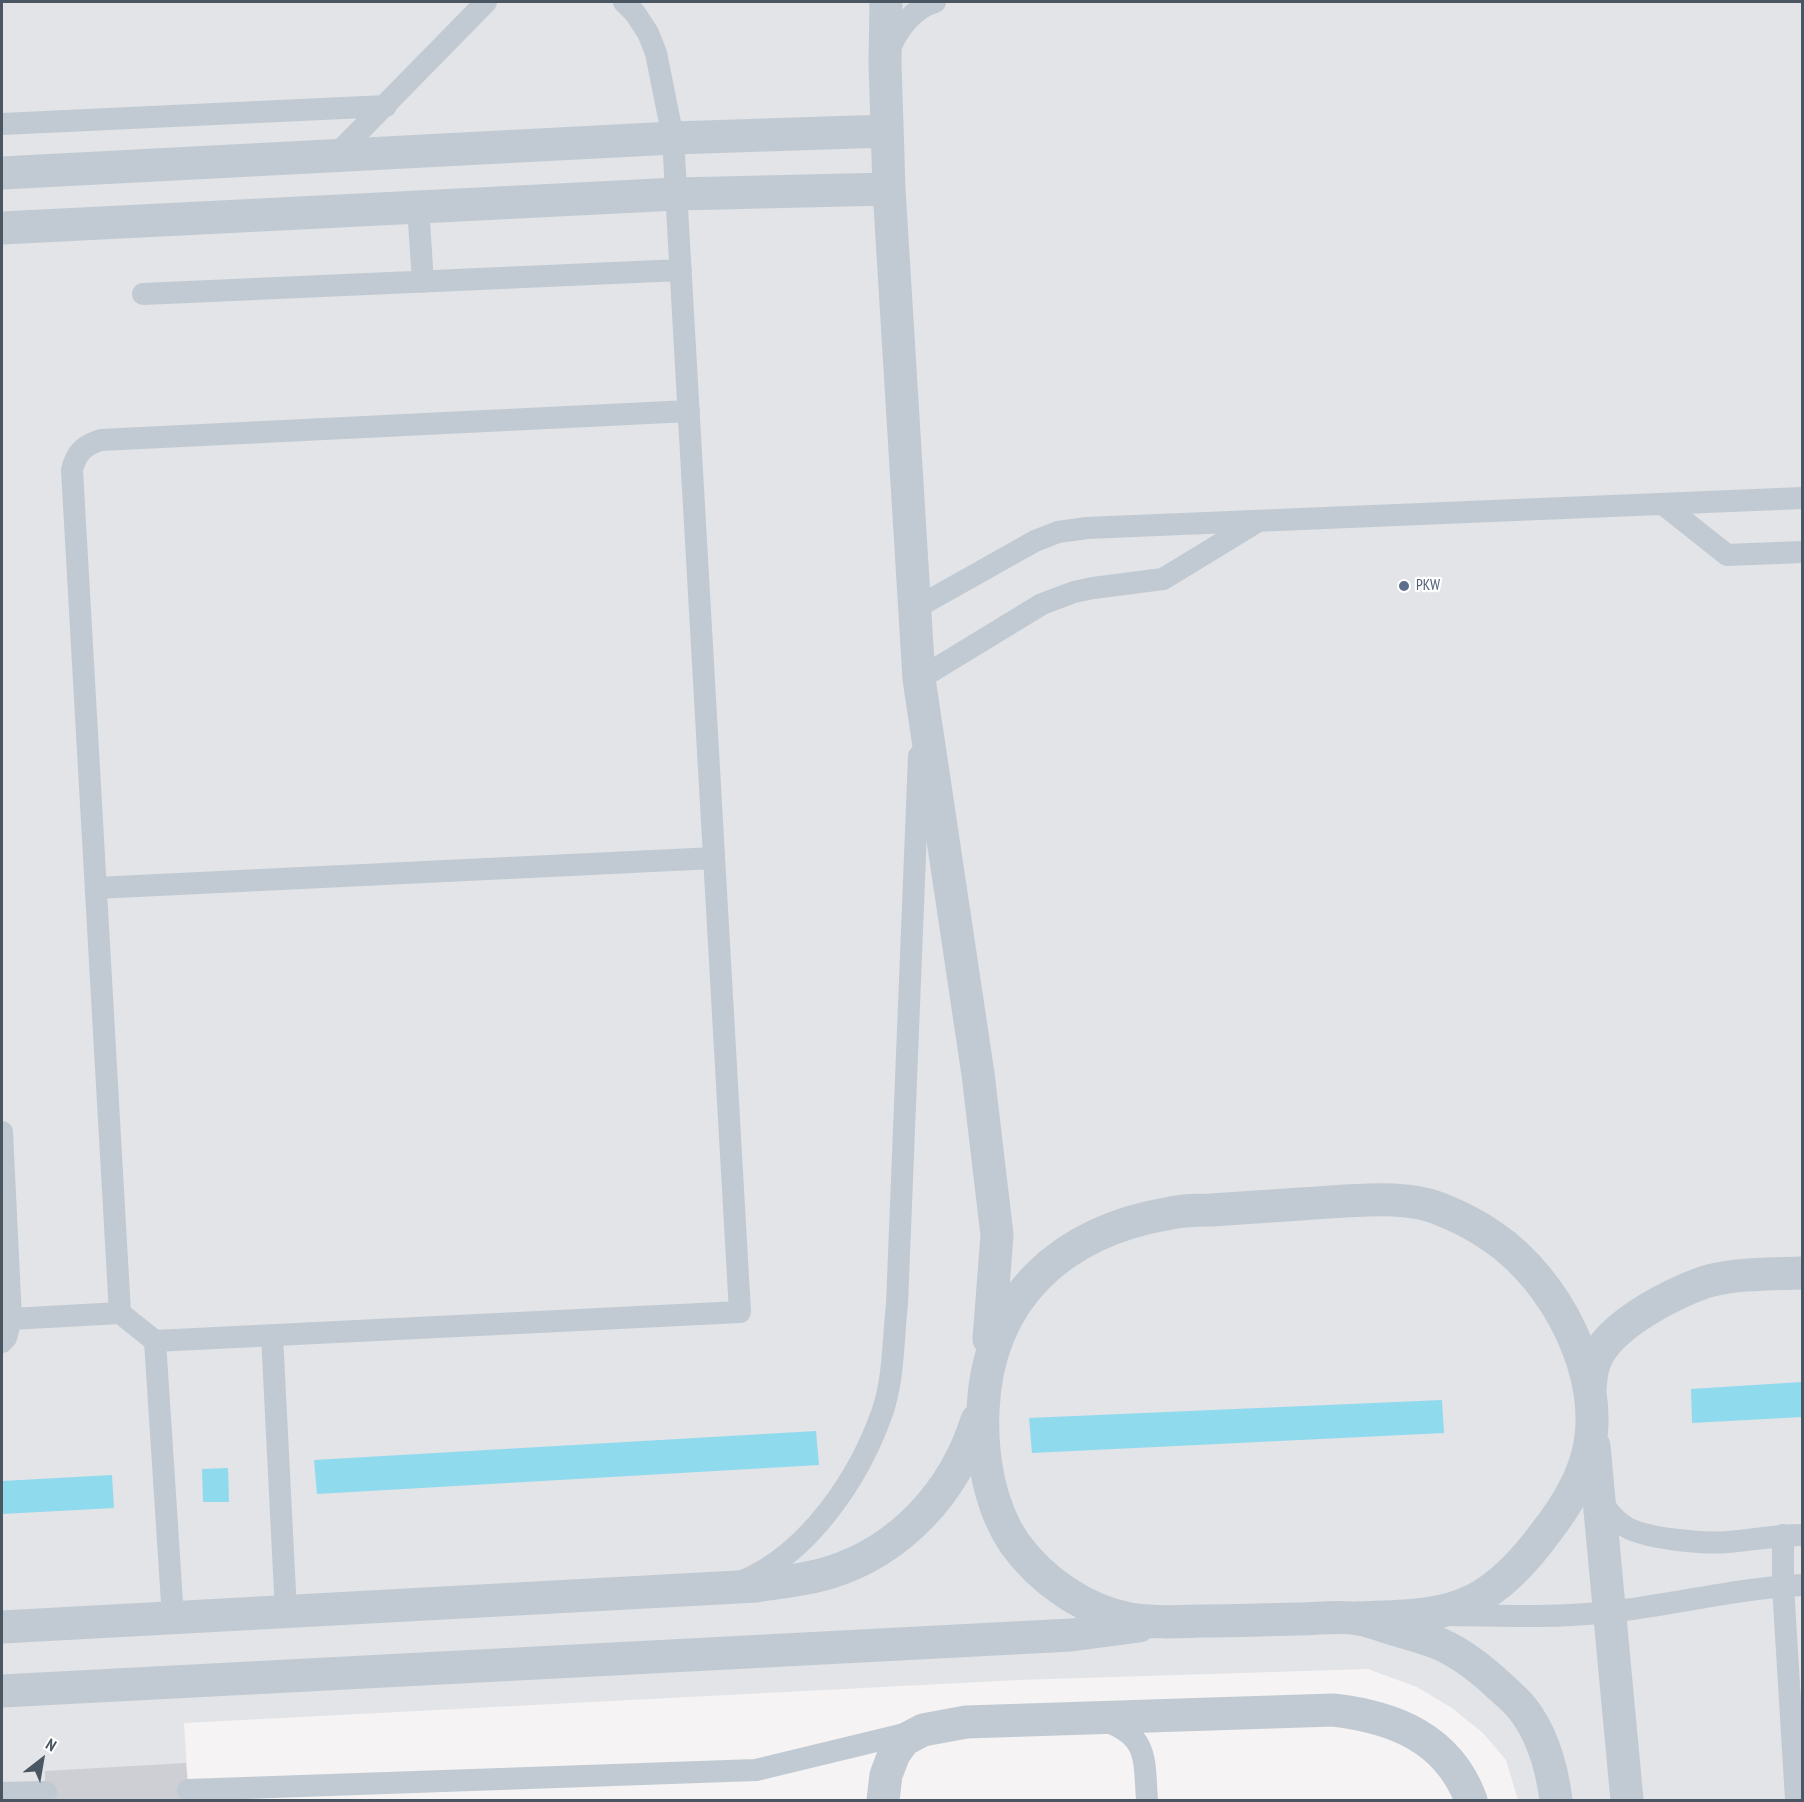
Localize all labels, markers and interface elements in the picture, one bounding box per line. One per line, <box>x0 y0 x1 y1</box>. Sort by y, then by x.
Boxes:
place label: PKW <box>1416 577 1440 595</box>
marker: PKW <box>1397 579 1411 593</box>
north arrow <box>12 1730 72 1790</box>
text: N <box>42 1734 60 1755</box>

